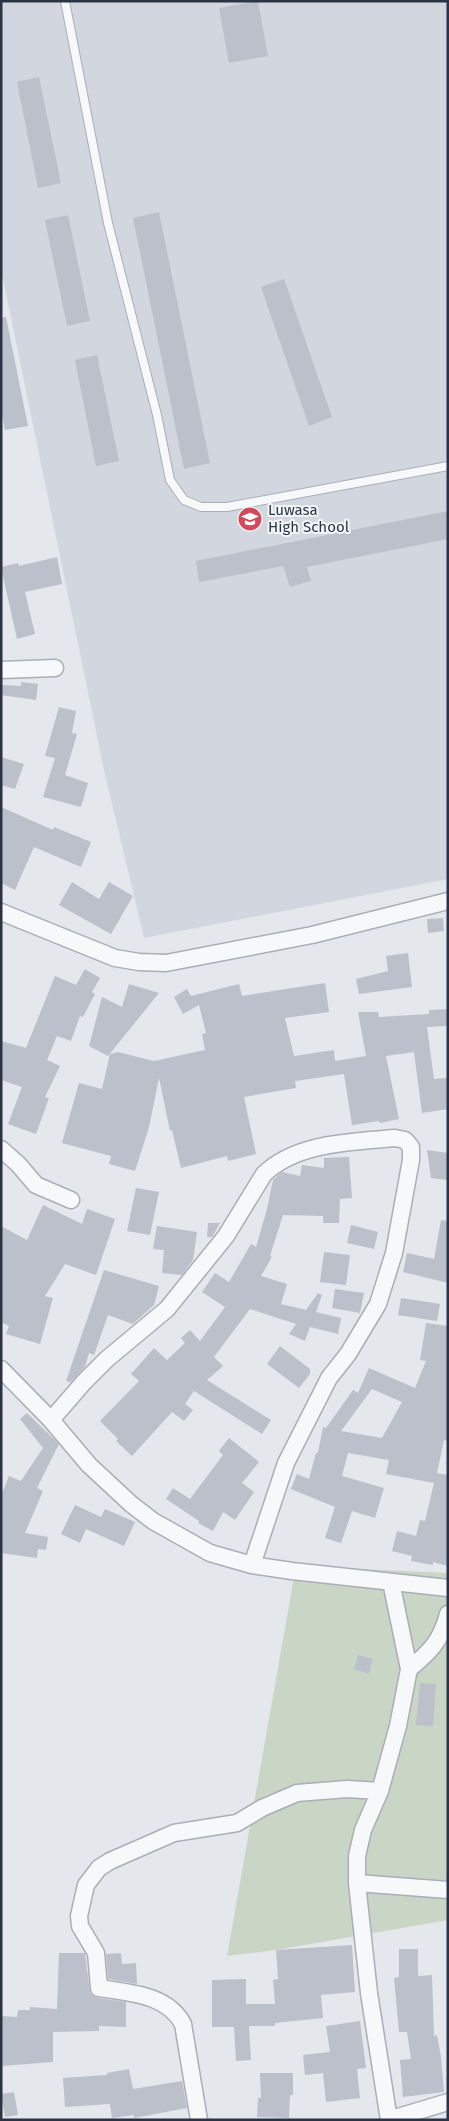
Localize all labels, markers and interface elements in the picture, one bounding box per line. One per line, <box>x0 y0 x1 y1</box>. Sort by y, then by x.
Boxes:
place label: Luwasa High School <box>268 501 350 536</box>
school or university icon: Luwasa High School <box>237 506 263 532</box>

